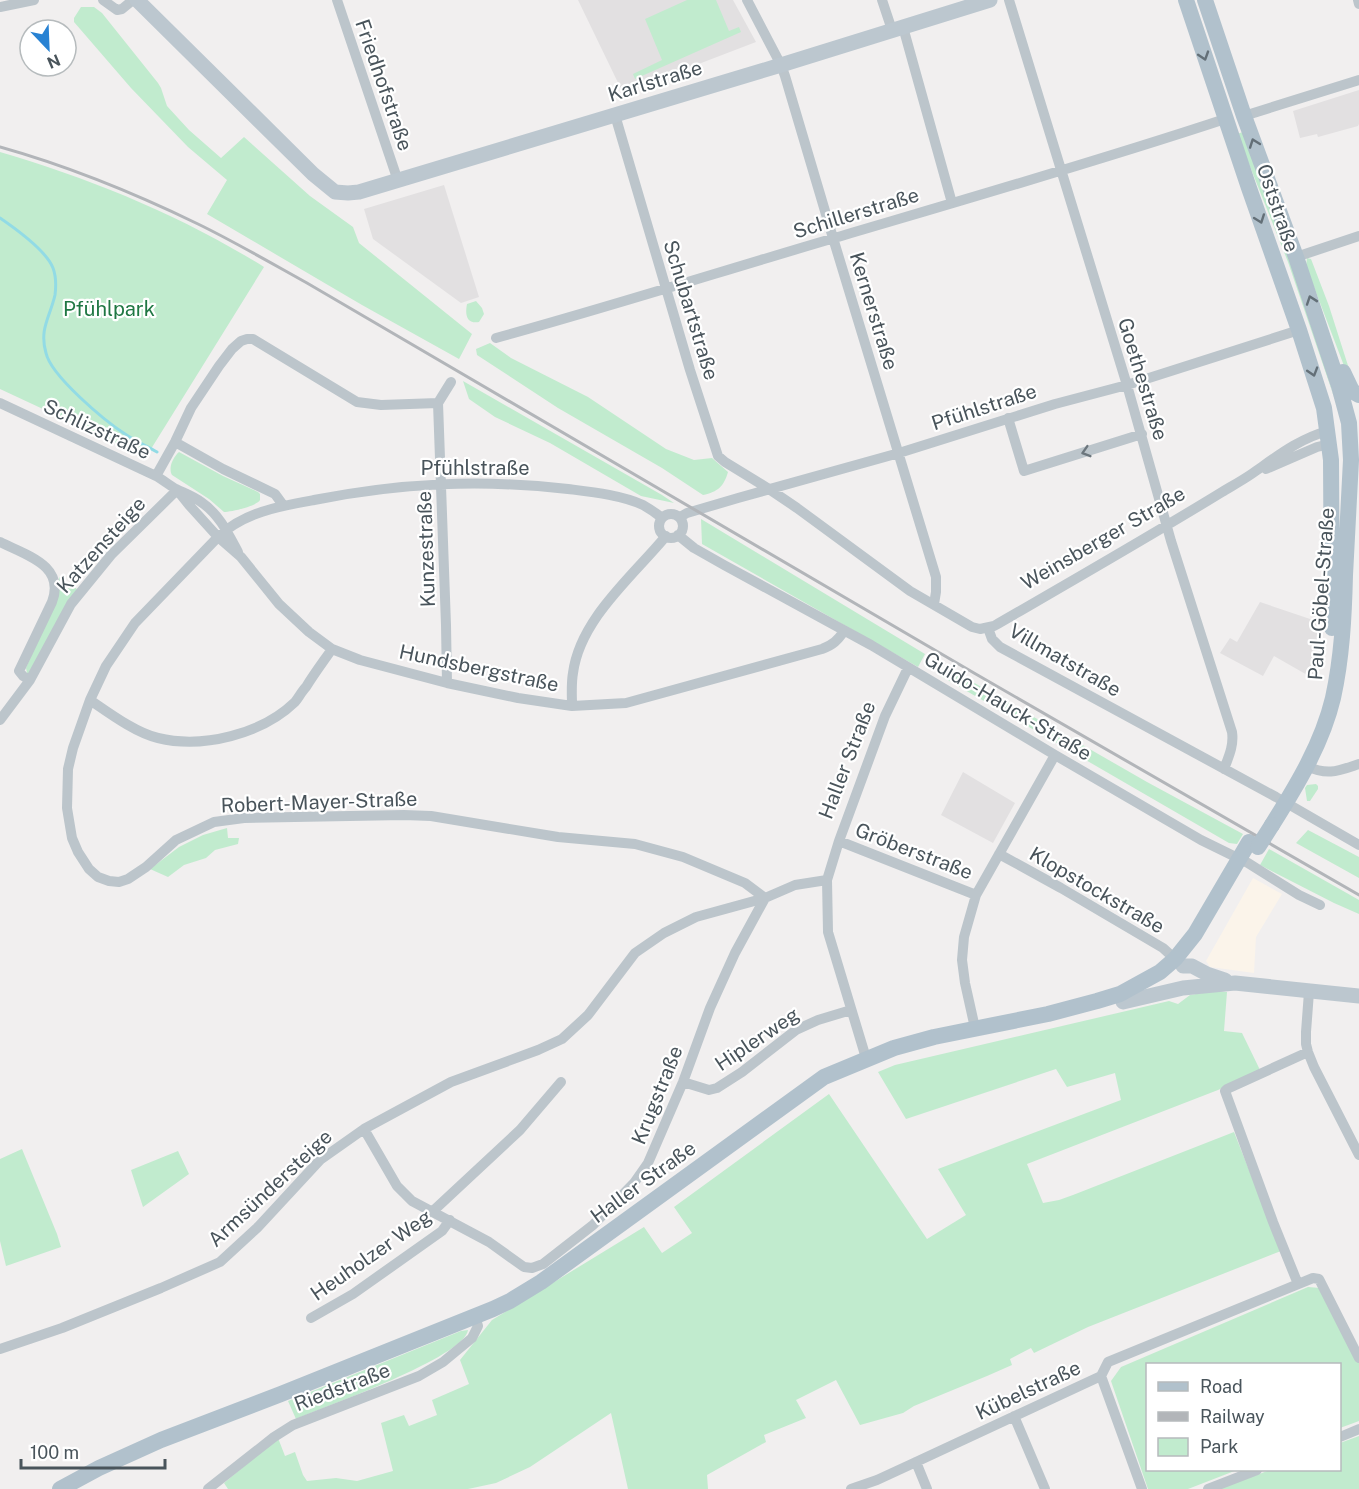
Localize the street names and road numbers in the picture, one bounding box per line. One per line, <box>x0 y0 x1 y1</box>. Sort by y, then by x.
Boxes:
street label: Friedhofstraße <box>350 16 418 154</box>
street label: Karlstraße <box>605 55 705 107</box>
street label: Oststraße <box>1252 161 1304 255</box>
street label: Schillerstraße <box>790 182 922 244</box>
street label: Schubartstraße <box>658 237 724 383</box>
street label: Kernerstraße <box>845 249 903 373</box>
street label: Goethestraße <box>1113 315 1173 443</box>
street label: Pfühlstraße <box>928 379 1040 435</box>
street label: Schlizstraße <box>40 394 154 464</box>
street label: Pfühlstraße <box>420 456 530 480</box>
street label: Weinsberger Straße <box>1017 481 1189 595</box>
street label: Kunzestraße <box>412 490 440 608</box>
street label: Katzensteige <box>52 492 150 598</box>
street label: Paul-Göbel-Straße <box>1303 507 1339 681</box>
street label: Villmatstraße <box>1005 618 1125 702</box>
street label: Hundsbergstraße <box>397 639 561 697</box>
street label: Guido-Hauck-Straße <box>920 646 1096 766</box>
street label: Haller Straße <box>814 698 880 822</box>
street label: Robert-Mayer-Straße <box>220 787 418 817</box>
street label: Gröberstraße <box>852 818 976 884</box>
street label: Klopstockstraße <box>1025 842 1169 938</box>
street label: Hiplerweg <box>710 1002 804 1076</box>
street label: Krugstraße <box>626 1042 688 1148</box>
street label: Armsündersteige <box>203 1124 337 1252</box>
street label: Haller Straße <box>586 1136 700 1228</box>
street label: Heuholzer Weg <box>306 1204 436 1306</box>
street label: Kübelstraße <box>972 1355 1084 1425</box>
street label: Riedstraße <box>291 1358 393 1416</box>

